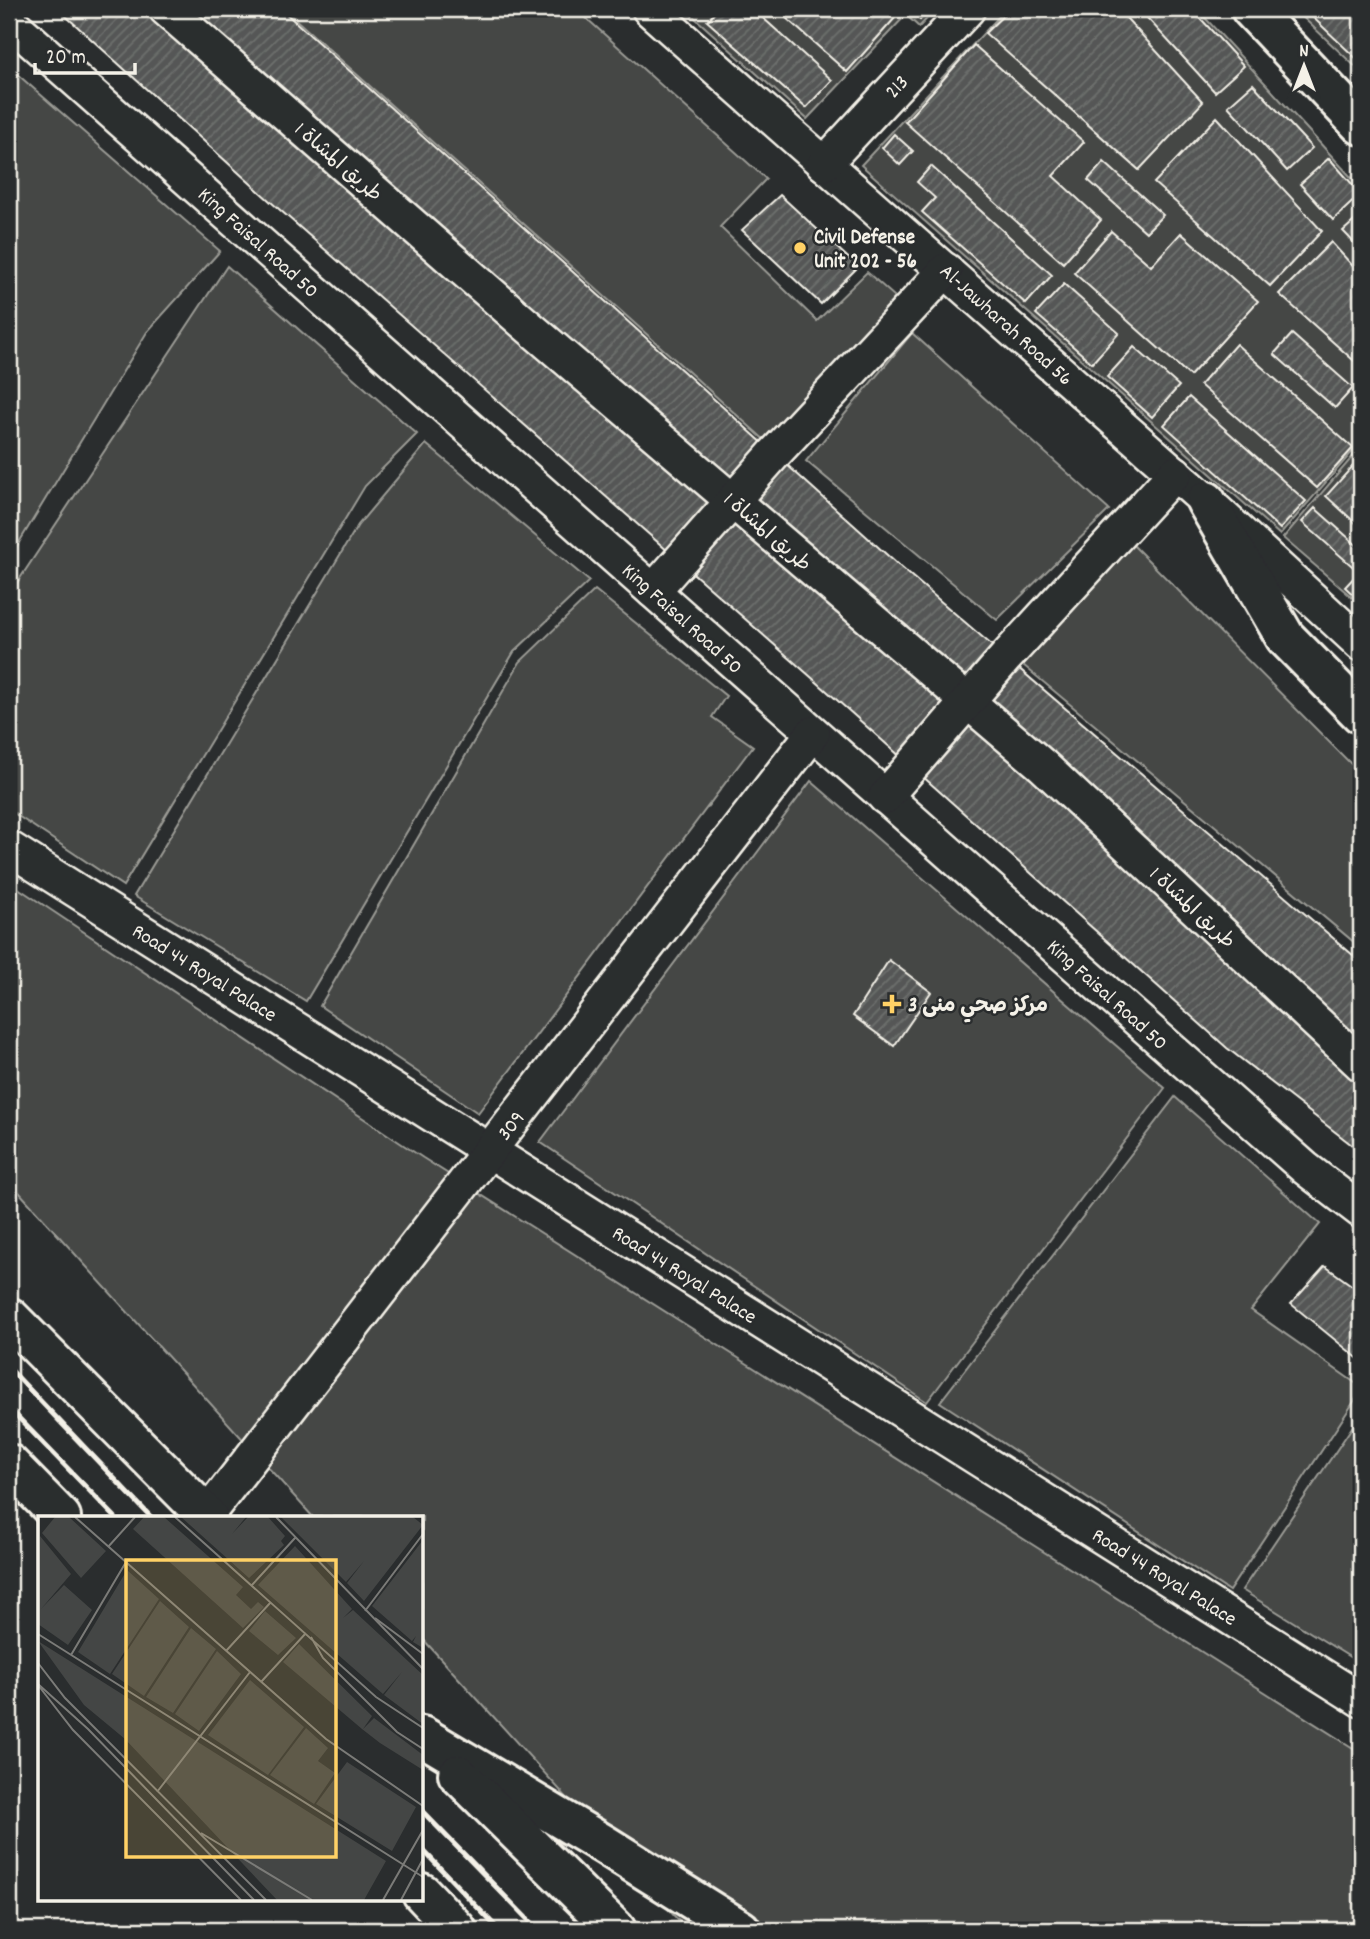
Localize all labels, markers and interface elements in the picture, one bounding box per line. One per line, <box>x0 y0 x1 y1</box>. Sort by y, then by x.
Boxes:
scale bar <box>35 32 135 76</box>
north arrow <box>1268 32 1338 102</box>
text: N <box>1299 39 1309 66</box>
text: 20 m <box>46 44 86 74</box>
street label: 213 <box>879 69 917 107</box>
street label: طريق المشاة 1 <box>286 116 388 210</box>
street label: King Faisal Road 50 <box>190 182 324 307</box>
place label: Civil Defense Unit 202 - 56 <box>814 224 917 278</box>
marker: Civil Defense Unit 202 - 56 <box>792 240 808 256</box>
street label: Al-Jawharah Road 56 <box>932 258 1078 394</box>
street label: طريق المشاة 1 <box>715 486 817 580</box>
street label: King Faisal Road 50 <box>614 558 748 683</box>
street label: طريق المشاة 1 <box>1141 861 1241 957</box>
street label: Road 44 Royal Palace <box>125 918 282 1031</box>
street label: King Faisal Road 50 <box>1039 934 1173 1059</box>
place label: مركز صحي منى 3 <box>908 992 1048 1023</box>
marker: مركز صحي منى 3 <box>882 994 902 1014</box>
street label: 309 <box>491 1106 534 1148</box>
street label: Road 44 Royal Palace <box>605 1220 762 1333</box>
inset map <box>38 1516 424 1900</box>
street label: Road 44 Royal Palace <box>1085 1522 1242 1635</box>

